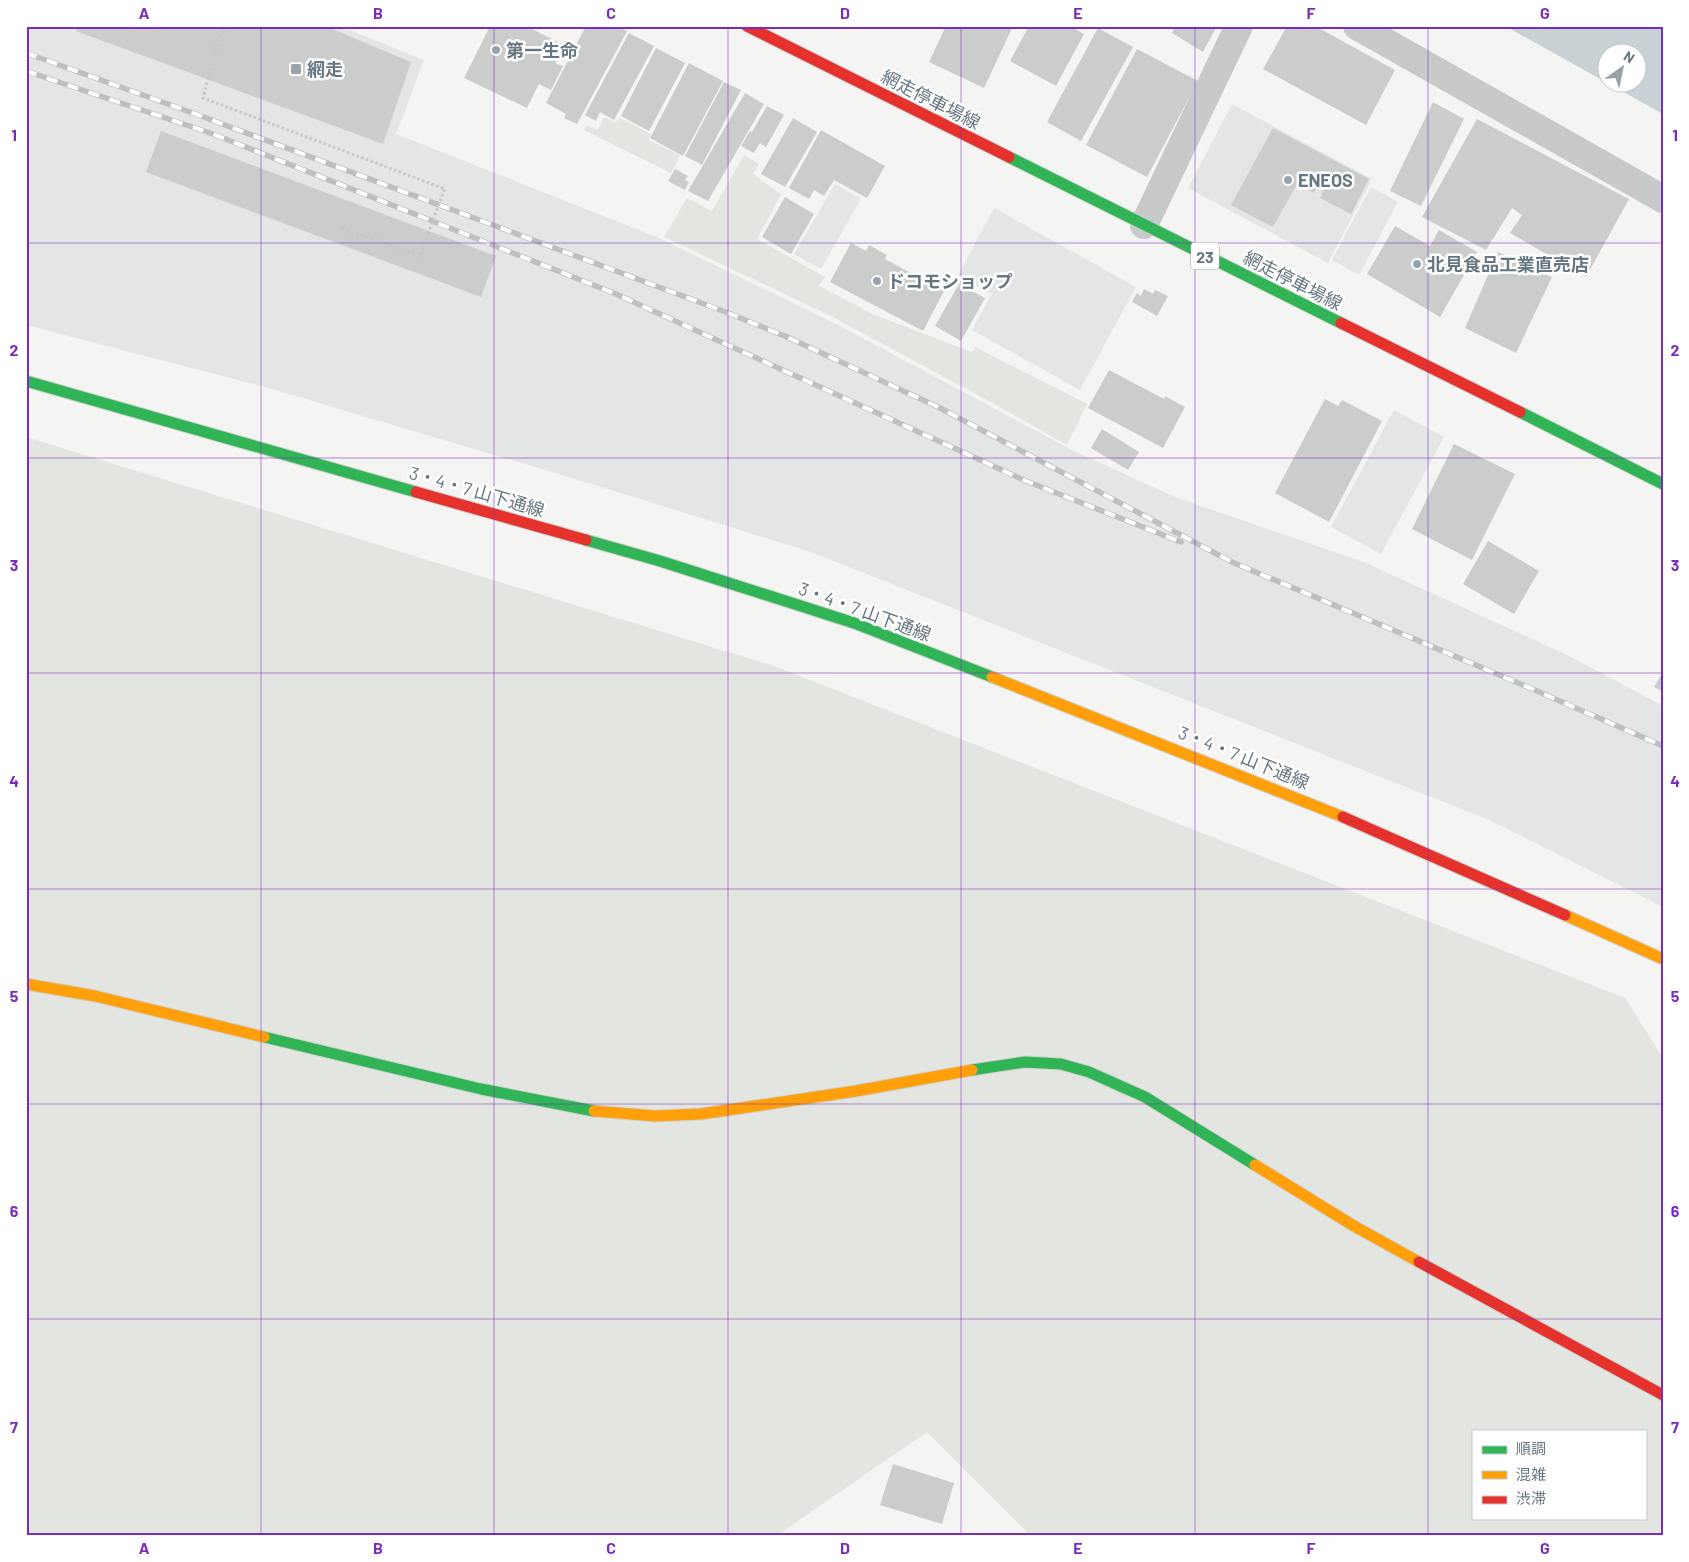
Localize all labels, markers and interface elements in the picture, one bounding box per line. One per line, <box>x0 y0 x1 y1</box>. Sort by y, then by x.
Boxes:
text: A <box>139 3 150 22</box>
text: B <box>373 3 383 22</box>
text: C <box>606 3 616 22</box>
text: D <box>840 3 850 22</box>
text: E <box>1073 3 1083 22</box>
text: F <box>1307 3 1316 22</box>
text: G <box>1540 3 1550 22</box>
place label: 第一生命 <box>506 39 578 61</box>
north arrow <box>1596 42 1646 92</box>
marker: 第一生命 <box>490 44 502 56</box>
text: N <box>1621 47 1638 66</box>
place label: 網走 <box>307 58 343 80</box>
marker: 網走 <box>289 62 303 76</box>
street label: 網走停車場線 <box>878 65 984 133</box>
text: 1 <box>11 125 17 144</box>
text: 1 <box>1672 125 1678 144</box>
place label: ENEOS <box>1298 169 1353 191</box>
marker: ENEOS <box>1282 174 1294 186</box>
road number: 23 <box>1191 242 1219 270</box>
street label: 網走停車場線 <box>1240 246 1346 314</box>
place label: 北見食品工業直売店 <box>1427 253 1589 275</box>
marker: 北見食品工業直売店 <box>1411 258 1423 270</box>
place label: ドコモショップ <box>887 270 1013 292</box>
marker: ドコモショップ <box>871 275 883 287</box>
text: 2 <box>10 340 19 359</box>
text: 2 <box>1671 340 1680 359</box>
street label: 3・4・7 山下通線 <box>407 461 547 521</box>
text: 3 <box>10 555 18 574</box>
text: 3 <box>1671 555 1679 574</box>
street label: 3・4・7 山下通線 <box>796 577 934 645</box>
street label: 3・4・7 山下通線 <box>1175 721 1313 793</box>
text: 4 <box>9 771 19 790</box>
text: 4 <box>1670 771 1680 790</box>
text: 5 <box>10 986 19 1005</box>
text: 5 <box>1671 986 1680 1005</box>
text: 6 <box>10 1201 19 1220</box>
text: 6 <box>1671 1201 1680 1220</box>
text: 7 <box>10 1417 18 1436</box>
text: 7 <box>1671 1417 1679 1436</box>
legend <box>1472 1430 1646 1520</box>
text: 順調 <box>1516 1439 1546 1457</box>
text: 混雑 <box>1516 1465 1546 1483</box>
text: 渋滞 <box>1516 1489 1546 1507</box>
text: A <box>139 1538 150 1557</box>
text: B <box>373 1538 383 1557</box>
text: C <box>606 1538 616 1557</box>
text: D <box>840 1538 850 1557</box>
text: E <box>1073 1538 1083 1557</box>
text: F <box>1307 1538 1316 1557</box>
text: G <box>1540 1538 1550 1557</box>

